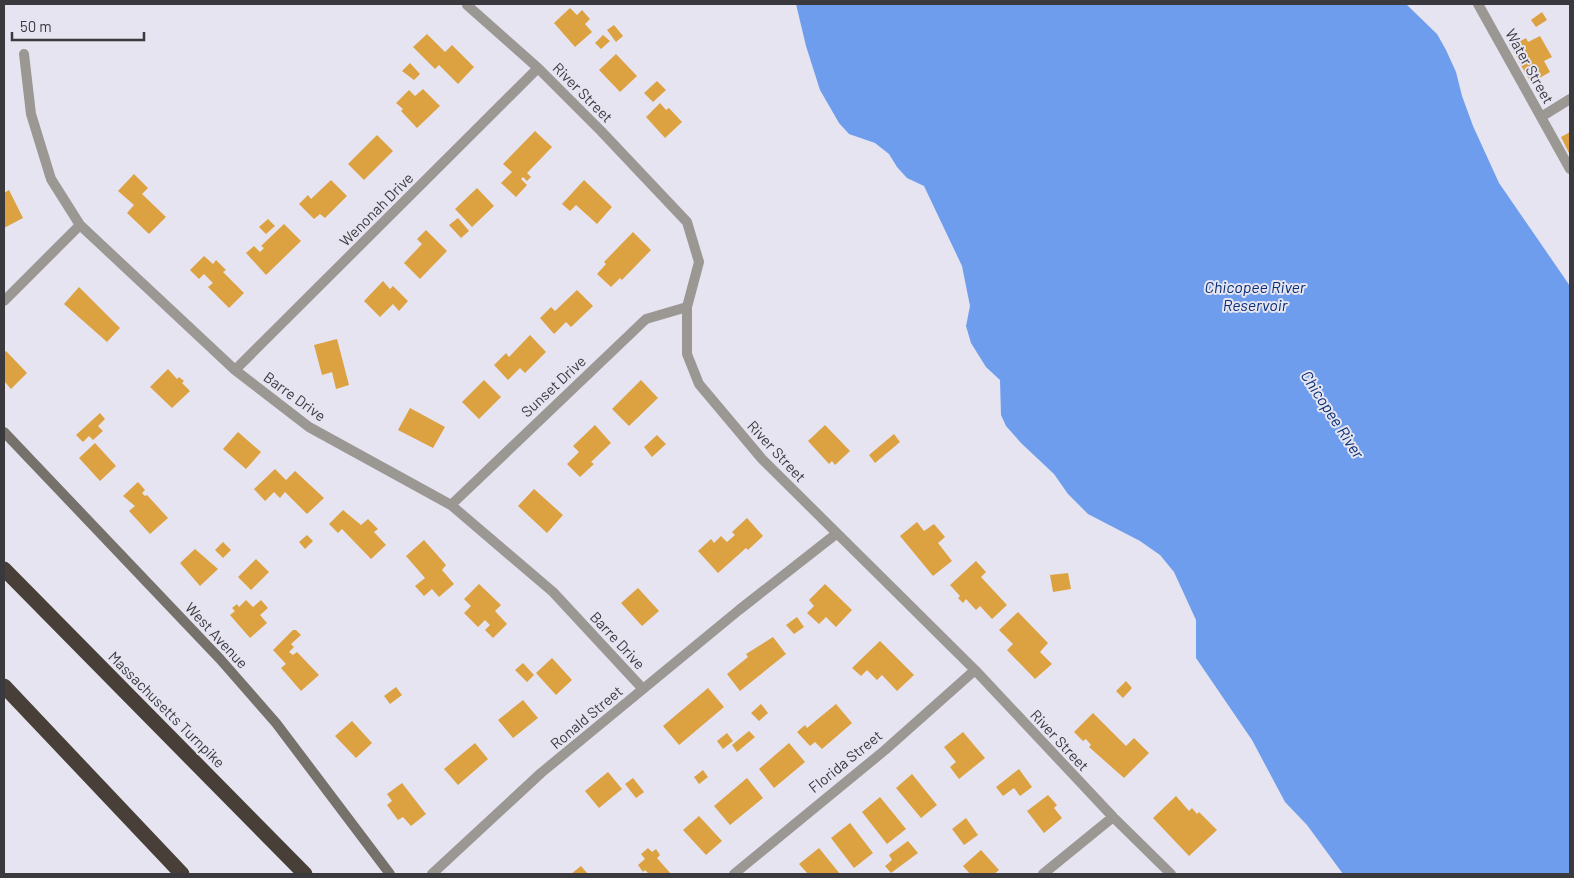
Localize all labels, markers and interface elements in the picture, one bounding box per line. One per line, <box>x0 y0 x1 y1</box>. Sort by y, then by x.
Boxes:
scale bar <box>12 10 145 42</box>
text: 50 m <box>20 17 52 35</box>
street label: Water Street <box>1502 25 1558 107</box>
street label: River Street <box>549 58 617 126</box>
street label: Wenonah Drive <box>335 168 417 250</box>
water label: Chicopee River Reservoir <box>1205 277 1307 314</box>
street label: Sunset Drive <box>517 351 589 421</box>
street label: Barre Drive <box>260 367 330 425</box>
water label: Chicopee River <box>1298 367 1369 463</box>
street label: River Street <box>744 417 810 485</box>
street label: West Avenue <box>182 598 252 672</box>
street label: Barre Drive <box>587 607 649 673</box>
street label: Massachusetts Turnpike <box>105 647 229 771</box>
street label: Ronald Street <box>546 682 626 752</box>
street label: River Street <box>1027 706 1093 774</box>
street label: Florida Street <box>805 726 885 796</box>

